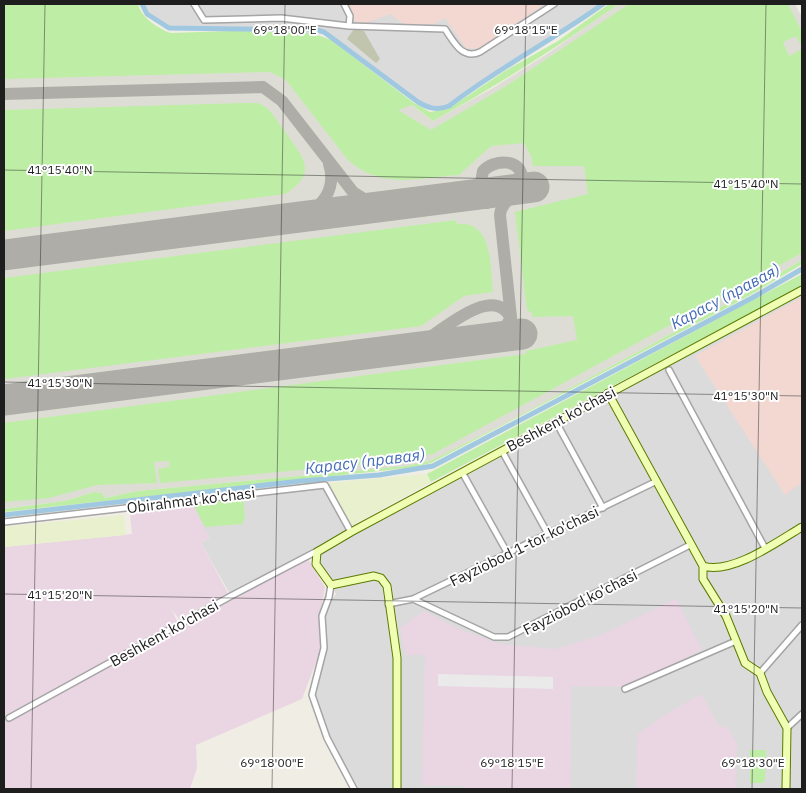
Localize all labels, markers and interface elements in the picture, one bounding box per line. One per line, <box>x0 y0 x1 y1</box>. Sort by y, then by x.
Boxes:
text: 69°18'00"E <box>253 22 317 37</box>
text: 69°18'15"E <box>494 22 558 37</box>
text: 41°15'40"N <box>27 162 93 177</box>
text: 41°15'40"N <box>713 176 779 191</box>
water label: Карасу (правая) <box>667 259 783 333</box>
text: 41°15'30"N <box>27 375 93 390</box>
street label: Beshkent ko'chasi <box>503 382 619 456</box>
text: 41°15'30"N <box>713 388 779 403</box>
water label: Карасу (правая) <box>304 444 426 478</box>
street label: Obirahmat ko'chasi <box>126 483 256 517</box>
street label: Fayziobod 1-tor ko'chasi <box>446 502 602 590</box>
street label: Fayziobod ko'chasi <box>520 565 640 639</box>
text: 41°15'20"N <box>27 587 93 602</box>
street label: Beshkent ko'chasi <box>106 595 222 671</box>
text: 41°15'20"N <box>713 601 779 616</box>
text: 69°18'00"E <box>240 755 304 770</box>
text: 69°18'15"E <box>480 755 544 770</box>
text: 69°18'30"E <box>721 755 785 770</box>

